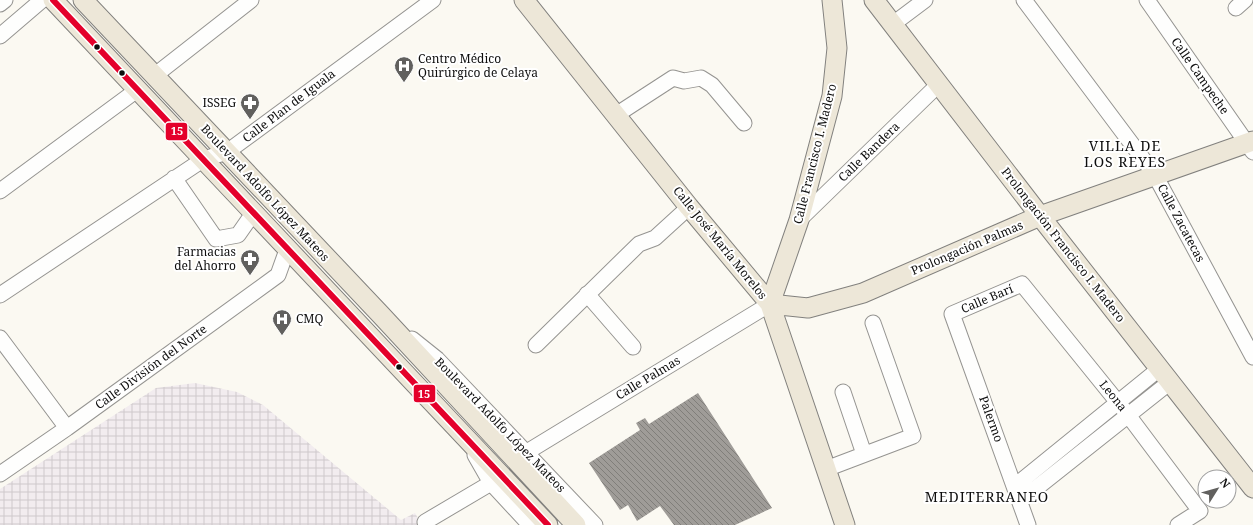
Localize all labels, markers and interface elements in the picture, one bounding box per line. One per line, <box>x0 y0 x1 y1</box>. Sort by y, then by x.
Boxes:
street label: Calle Campeche <box>1168 34 1233 118</box>
unlabelled marker <box>92 42 102 52</box>
place label: Centro Médico Quirúrgico de Celaya <box>418 50 538 81</box>
hospital icon: Centro Médico Quirúrgico de Celaya <box>393 55 415 83</box>
street label: Calle Plan de Iguala <box>239 65 339 146</box>
unlabelled marker <box>117 68 127 78</box>
street label: Calle Francisco I. Madero <box>789 82 840 226</box>
pharmacy icon: ISSEG <box>239 92 261 120</box>
place label: ISSEG <box>202 94 236 111</box>
street label: Calle Bandera <box>834 118 903 185</box>
street label: Boulevard Adolfo López Mateos <box>197 120 333 265</box>
line badge: 15 <box>165 122 188 141</box>
text: 15 <box>171 123 183 138</box>
district label: VILLA DE LOS REYES <box>1084 136 1166 171</box>
street label: Prolongación Francisco I. Madero <box>998 164 1129 326</box>
street label: Calle Zacatecas <box>1154 181 1209 265</box>
street label: Calle José María Morelos <box>669 183 771 303</box>
street label: Prolongación Palmas <box>908 216 1025 279</box>
place label: Farmacias del Ahorro <box>174 243 236 274</box>
pharmacy icon: Farmacias del Ahorro <box>239 248 261 276</box>
street label: Calle Barí <box>958 280 1016 317</box>
hospital icon: CMQ <box>271 308 293 336</box>
place label: CMQ <box>296 310 324 327</box>
street label: Calle División del Norte <box>91 320 210 413</box>
street label: Calle Palmas <box>612 352 683 403</box>
street label: Boulevard Adolfo López Mateos <box>431 353 570 496</box>
unlabelled marker <box>394 362 404 372</box>
street label: Leona <box>1096 377 1131 415</box>
line badge: 15 <box>413 384 436 403</box>
text: 15 <box>418 386 430 401</box>
street label: Palermo <box>975 393 1008 444</box>
north arrow <box>1197 469 1237 509</box>
text: N <box>1217 475 1234 491</box>
district label: MEDITERRANEO <box>925 487 1049 506</box>

